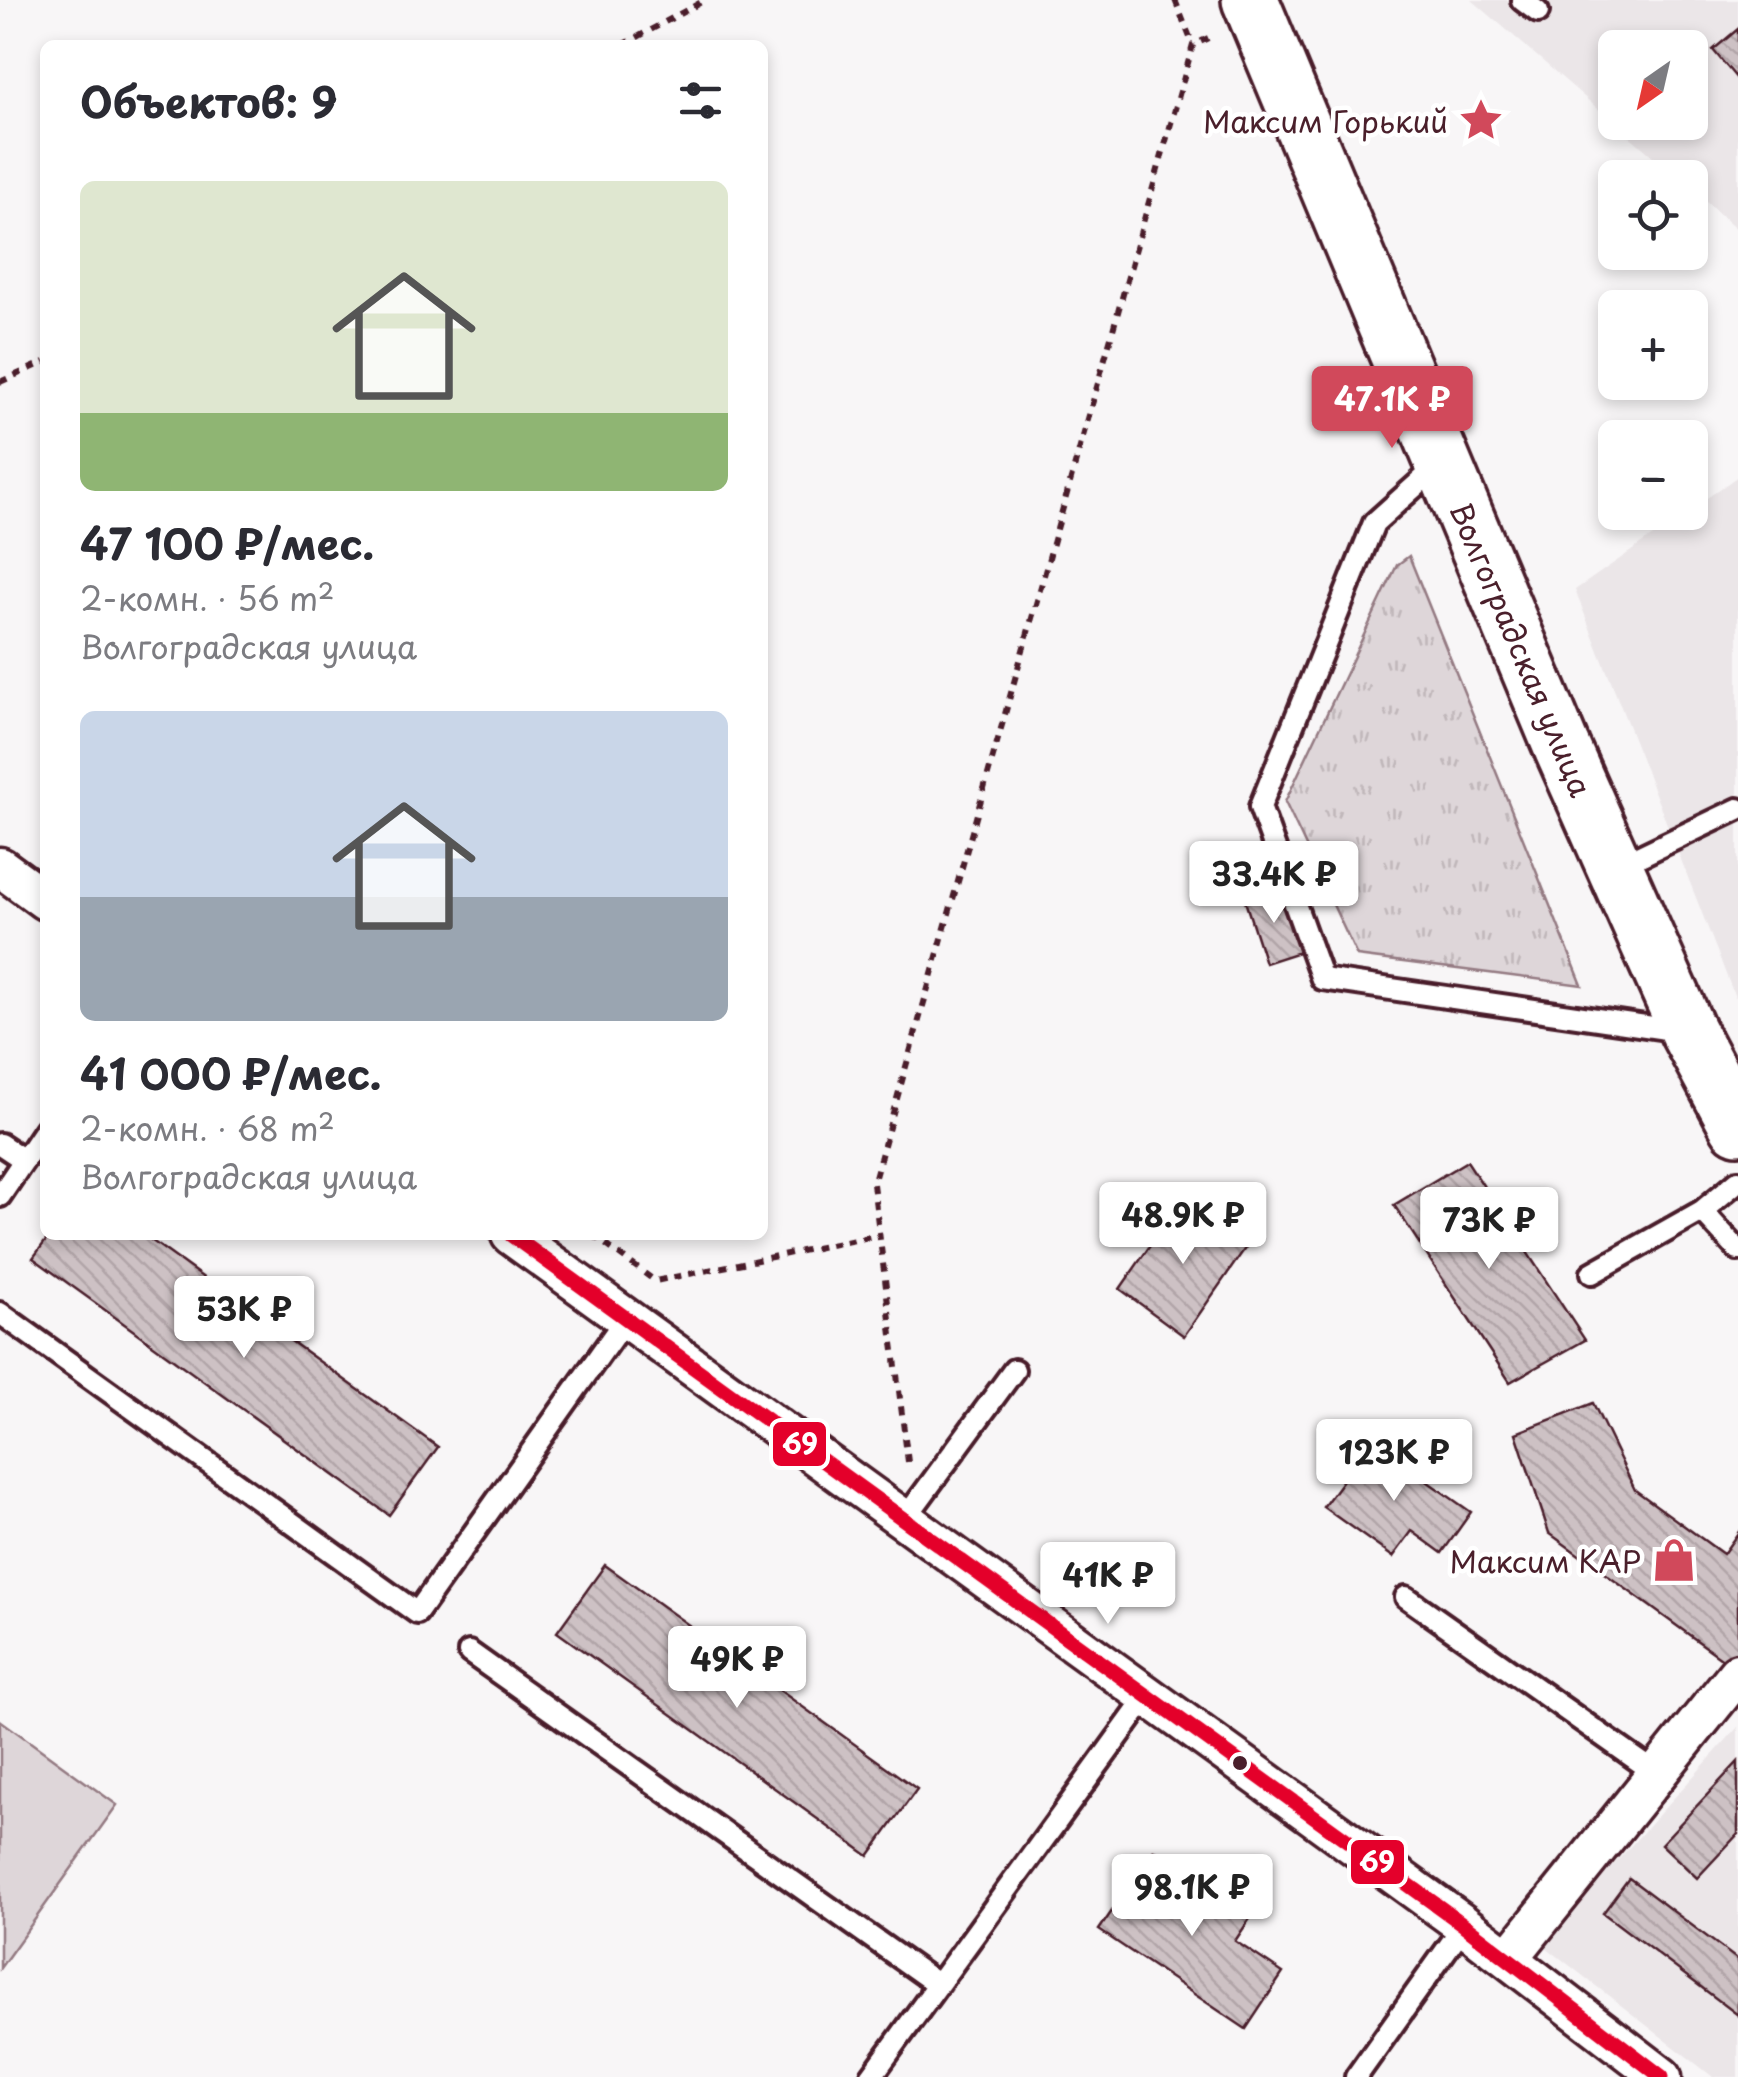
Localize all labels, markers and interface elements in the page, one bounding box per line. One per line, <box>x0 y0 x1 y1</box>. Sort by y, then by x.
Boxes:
north arrow <box>1598 30 1708 140</box>
map controls <box>1598 30 1708 530</box>
text: Объектов: 9 <box>80 69 337 132</box>
icon: filters <box>673 73 728 128</box>
place icon: Максим Горький <box>1457 96 1505 144</box>
place label: Максим Горький <box>1203 98 1448 143</box>
button: locate <box>1598 160 1708 270</box>
icon: home <box>314 246 494 426</box>
button: + <box>1598 290 1708 400</box>
pin: 47.1K ₽ <box>1300 366 1484 451</box>
text: 47.1K ₽ <box>1334 374 1450 422</box>
button: − <box>1598 420 1708 530</box>
street label: Волгоградская улица <box>1440 495 1604 803</box>
text: 47 100 ₽/мес. <box>80 511 374 574</box>
text: 2-комн. · 56 m² <box>80 574 334 622</box>
text: Волгоградская улица <box>80 622 417 670</box>
icon: home <box>314 776 494 956</box>
pin: 33.4K ₽ <box>1182 841 1366 926</box>
text: 33.4K ₽ <box>1211 849 1337 897</box>
text: 41 000 ₽/мес. <box>80 1041 382 1104</box>
text: 2-комн. · 68 m² <box>80 1104 335 1152</box>
text: Волгоградская улица <box>80 1152 417 1200</box>
pin: 48.9K ₽ <box>1091 1182 1275 1267</box>
pin: 73K ₽ <box>1419 1187 1559 1272</box>
text: 48.9K ₽ <box>1121 1190 1245 1238</box>
text: 73K ₽ <box>1442 1195 1536 1243</box>
pin: 53K ₽ <box>174 1276 314 1361</box>
text: 53K ₽ <box>196 1284 292 1332</box>
pin: 123K ₽ <box>1313 1419 1475 1504</box>
line badge: 69 <box>771 1420 828 1468</box>
text: 69 <box>782 1421 818 1464</box>
text: 123K ₽ <box>1338 1427 1450 1475</box>
shop icon: Максим КАР <box>1650 1536 1698 1584</box>
place label: Максим КАР <box>1450 1538 1641 1583</box>
pin: 41K ₽ <box>1038 1542 1178 1627</box>
text: 41K ₽ <box>1062 1550 1154 1598</box>
pin: 49K ₽ <box>667 1626 807 1711</box>
text: 49K ₽ <box>690 1634 784 1682</box>
unlabelled marker <box>1230 1753 1250 1773</box>
line badge: 69 <box>1349 1838 1406 1886</box>
text: 69 <box>1359 1839 1395 1882</box>
pin: 98.1K ₽ <box>1100 1854 1284 1939</box>
text: 98.1K ₽ <box>1134 1862 1250 1910</box>

